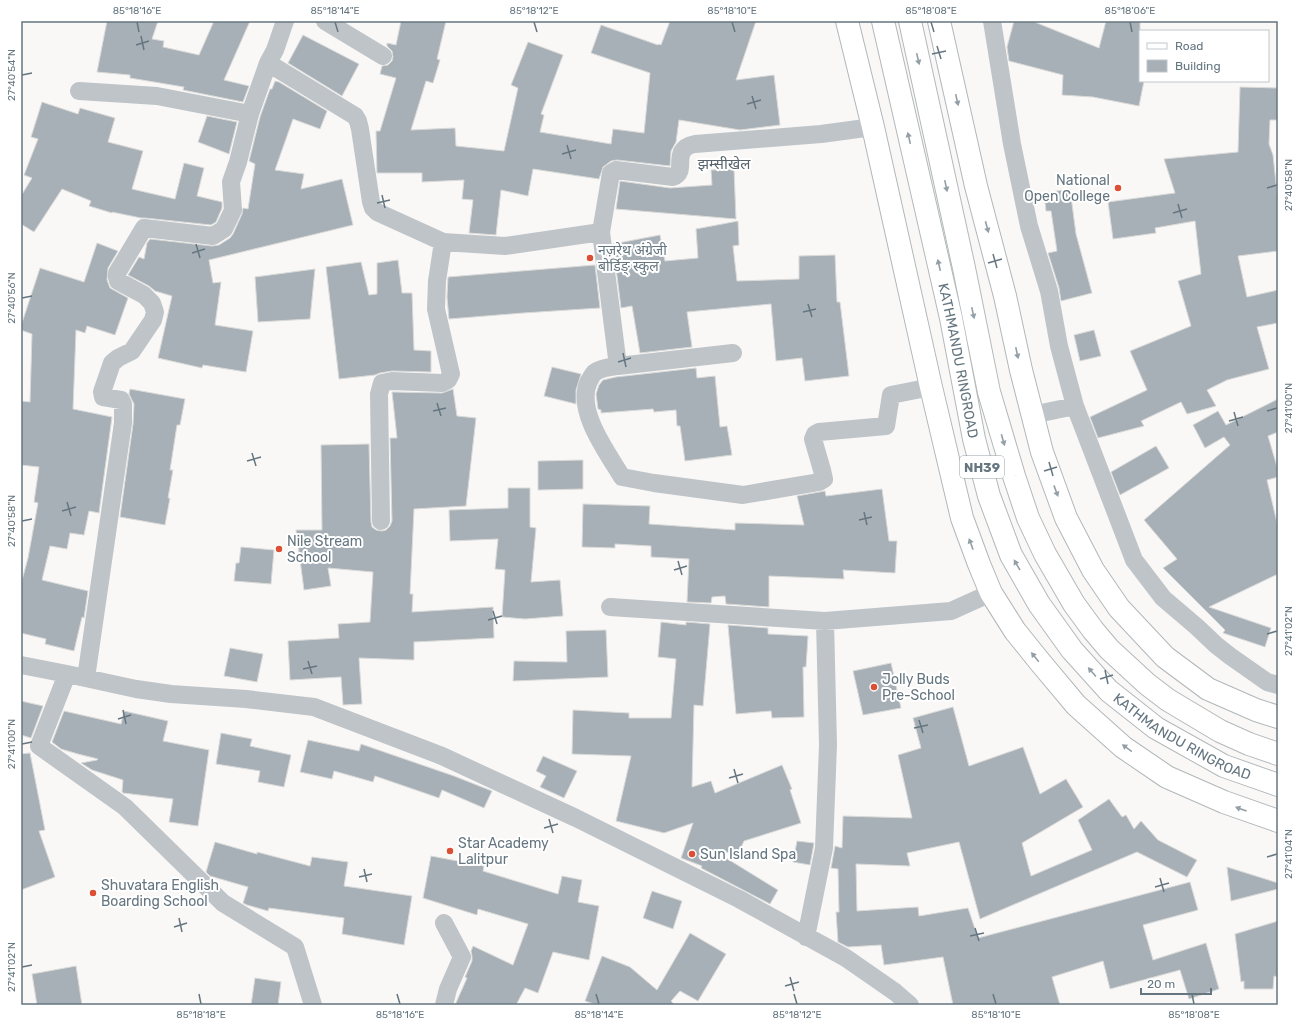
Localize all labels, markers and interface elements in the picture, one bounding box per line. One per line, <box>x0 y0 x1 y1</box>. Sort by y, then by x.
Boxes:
text: 85°18'16"E <box>113 5 161 17</box>
text: 85°18'14"E <box>310 5 360 17</box>
text: 85°18'12"E <box>510 5 558 17</box>
text: 85°18'10"E <box>707 5 757 17</box>
text: 85°18'08"E <box>905 5 957 17</box>
text: 85°18'06"E <box>1105 5 1155 17</box>
legend <box>1139 30 1269 82</box>
text: Road <box>1175 39 1203 53</box>
text: 27°40'54"N <box>6 49 18 101</box>
one-way arrow <box>916 53 922 65</box>
text: Building <box>1175 59 1221 73</box>
one-way arrow <box>954 94 960 106</box>
one-way arrow <box>906 132 912 144</box>
district label: झम्सीखेल <box>698 155 751 173</box>
text: 27°40'58"N <box>1283 159 1295 211</box>
place label: National Open College <box>1024 172 1110 205</box>
one-way arrow <box>944 180 950 192</box>
marker: National Open College <box>1113 183 1123 193</box>
one-way arrow <box>984 220 990 233</box>
place label: नज़रेथ अंग्रेजी बोर्डिङ् स्कुल <box>598 241 667 276</box>
marker: नज़रेथ अंग्रेजी बोर्डिङ् स्कुल <box>585 253 595 263</box>
one-way arrow <box>935 258 941 271</box>
text: 27°40'56"N <box>6 272 18 324</box>
street label: KATHMANDU RINGROAD <box>935 281 982 440</box>
one-way arrow <box>970 307 976 319</box>
one-way arrow <box>1015 347 1021 359</box>
text: 27°41'00"N <box>1283 383 1295 433</box>
one-way arrow <box>1000 434 1006 446</box>
road number: NH39 <box>960 456 1004 478</box>
one-way arrow <box>1054 486 1060 498</box>
text: 27°40'58"N <box>6 495 18 547</box>
place label: Nile Stream School <box>287 533 362 566</box>
one-way arrow <box>968 538 974 550</box>
marker: Nile Stream School <box>274 544 284 554</box>
one-way arrow <box>1014 559 1021 571</box>
text: 27°41'02"N <box>1283 606 1295 656</box>
one-way arrow <box>1031 651 1040 662</box>
one-way arrow <box>1087 666 1096 677</box>
place label: Jolly Buds Pre-School <box>882 671 955 704</box>
marker: Jolly Buds Pre-School <box>869 682 879 692</box>
street label: KATHMANDU RINGROAD <box>1110 689 1253 783</box>
text: 27°41'00"N <box>6 719 18 769</box>
one-way arrow <box>1121 744 1132 753</box>
one-way arrow <box>1235 805 1247 811</box>
text: 27°41'04"N <box>1283 829 1295 879</box>
place label: Star Academy Lalitpur <box>458 835 549 868</box>
marker: Star Academy Lalitpur <box>445 846 455 856</box>
place label: Sun Island Spa <box>700 846 796 863</box>
marker: Sun Island Spa <box>687 849 697 859</box>
place label: Shuvatara English Boarding School <box>101 877 219 910</box>
marker: Shuvatara English Boarding School <box>88 888 98 898</box>
text: 27°41'02"N <box>6 942 18 992</box>
scale bar <box>1141 970 1211 996</box>
text: 20 m <box>1147 977 1175 991</box>
text: 85°18'18"E <box>176 1009 226 1021</box>
text: 85°18'16"E <box>376 1009 424 1021</box>
text: 85°18'14"E <box>574 1009 624 1021</box>
text: 85°18'12"E <box>773 1009 821 1021</box>
text: 85°18'10"E <box>971 1009 1021 1021</box>
text: 85°18'08"E <box>1168 1009 1220 1021</box>

